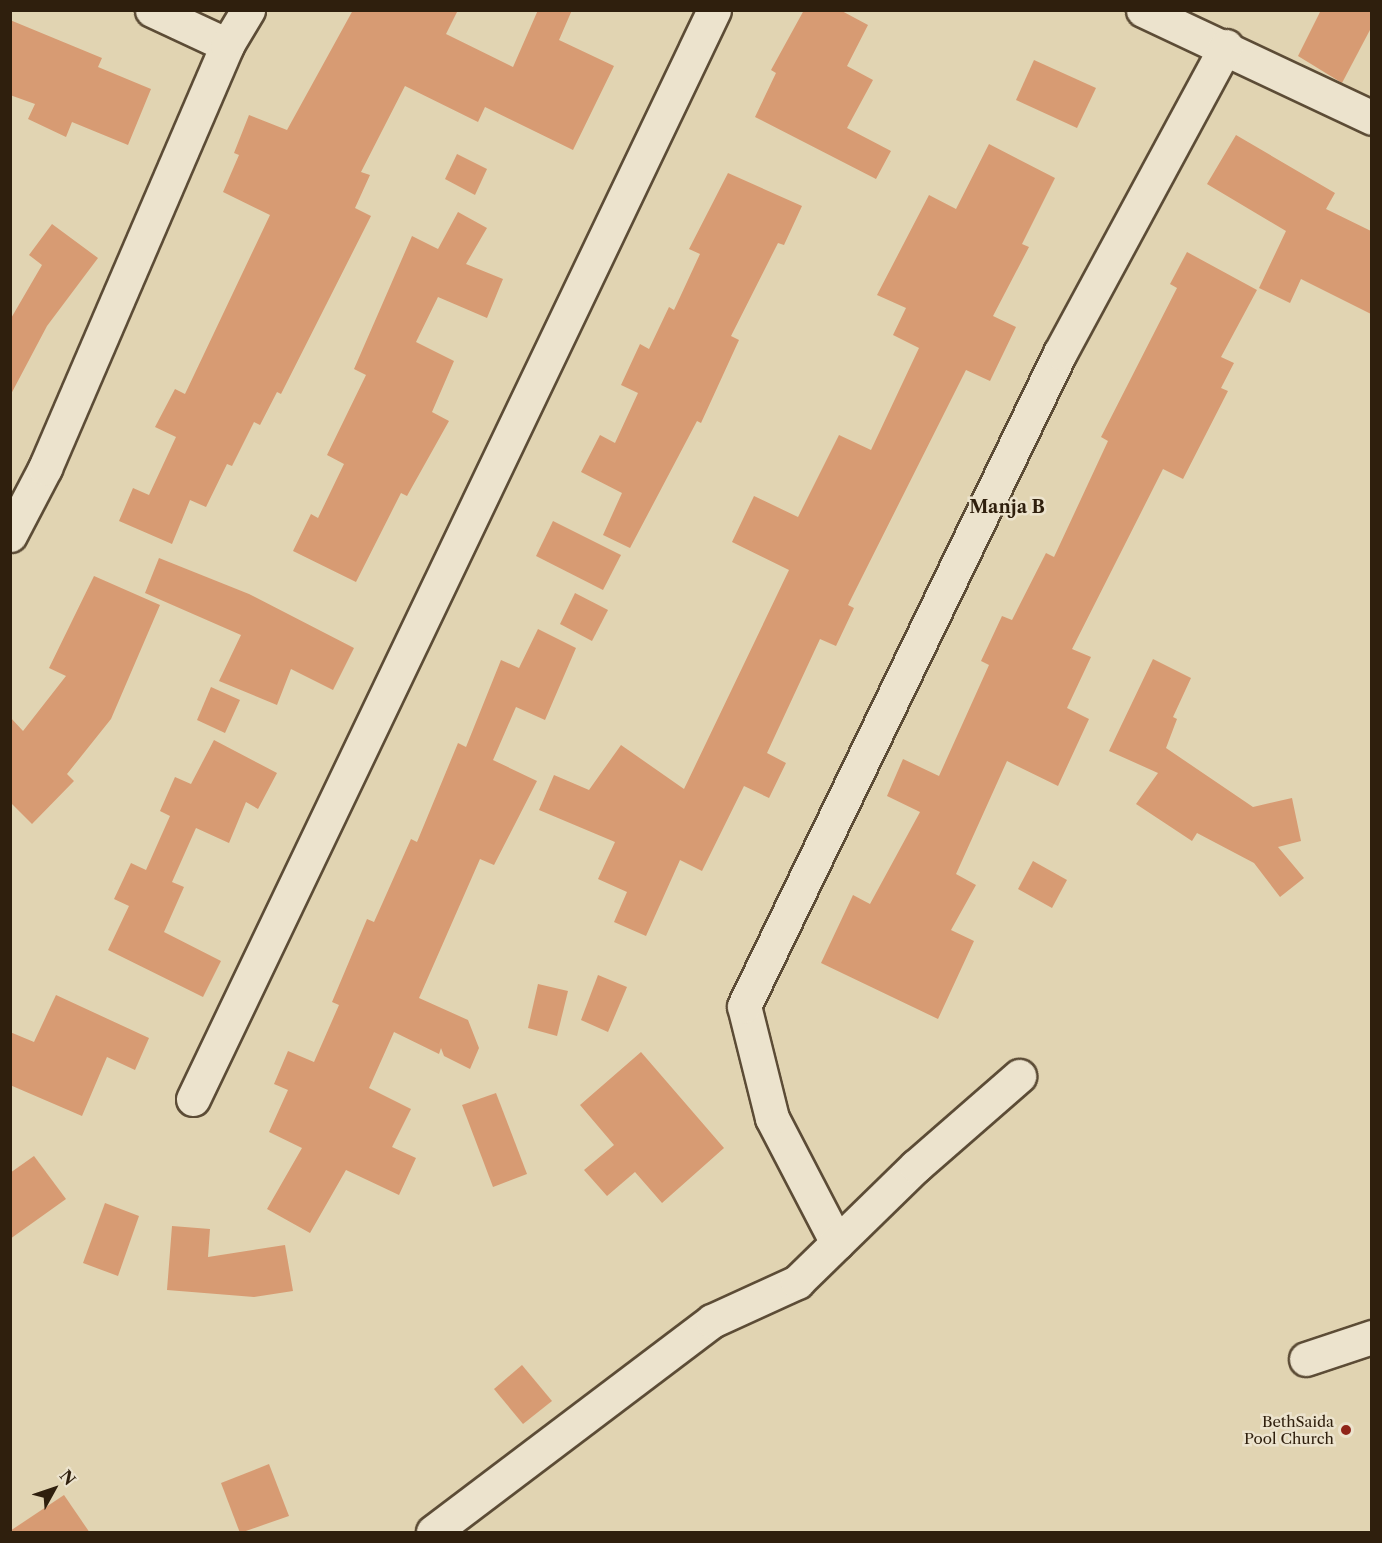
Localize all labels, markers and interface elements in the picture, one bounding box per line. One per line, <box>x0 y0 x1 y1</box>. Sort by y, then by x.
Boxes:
district label: Manja B <box>969 496 1045 518</box>
place label: BethSaida Pool Church <box>1244 1412 1334 1447</box>
marker: BethSaida Pool Church <box>1339 1423 1353 1437</box>
north arrow <box>24 1459 84 1519</box>
text: N <box>56 1466 80 1489</box>

